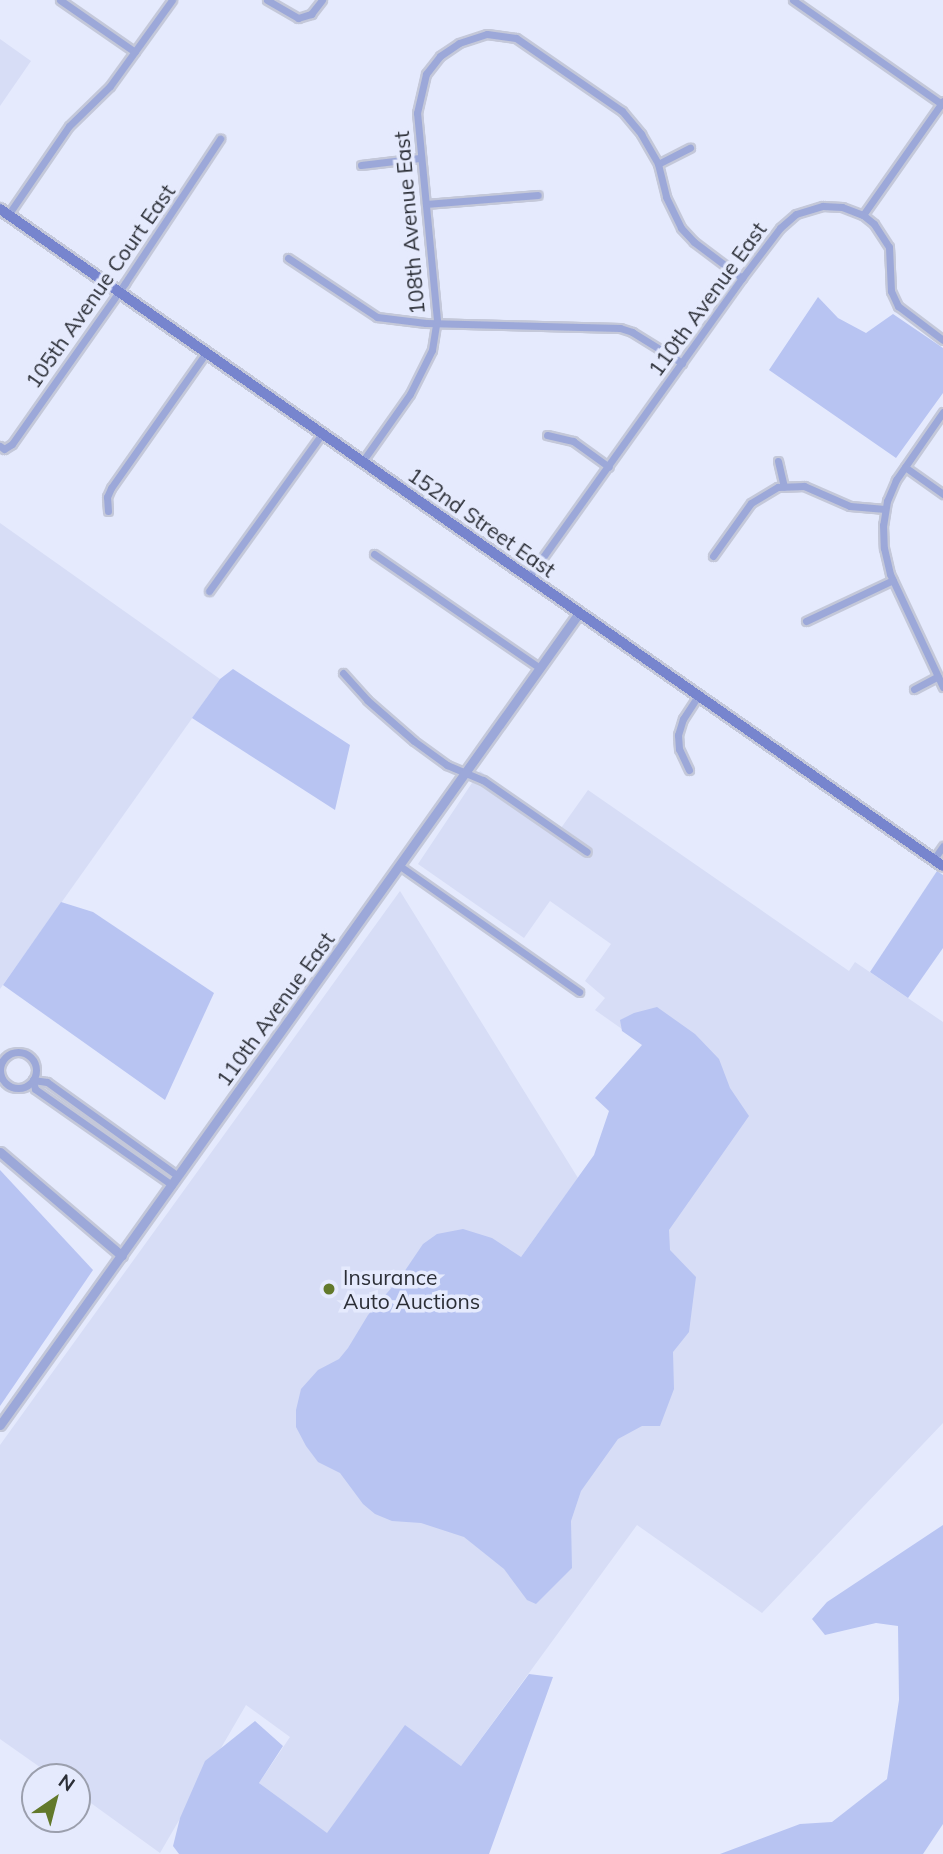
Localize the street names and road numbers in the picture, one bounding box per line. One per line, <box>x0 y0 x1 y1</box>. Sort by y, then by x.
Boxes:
street label: 108th Avenue East <box>388 130 430 316</box>
street label: 105th Avenue Court East <box>20 179 180 393</box>
street label: 110th Avenue East <box>643 217 771 381</box>
street label: 152nd Street East <box>403 462 561 582</box>
street label: 110th Avenue East <box>211 927 339 1091</box>

